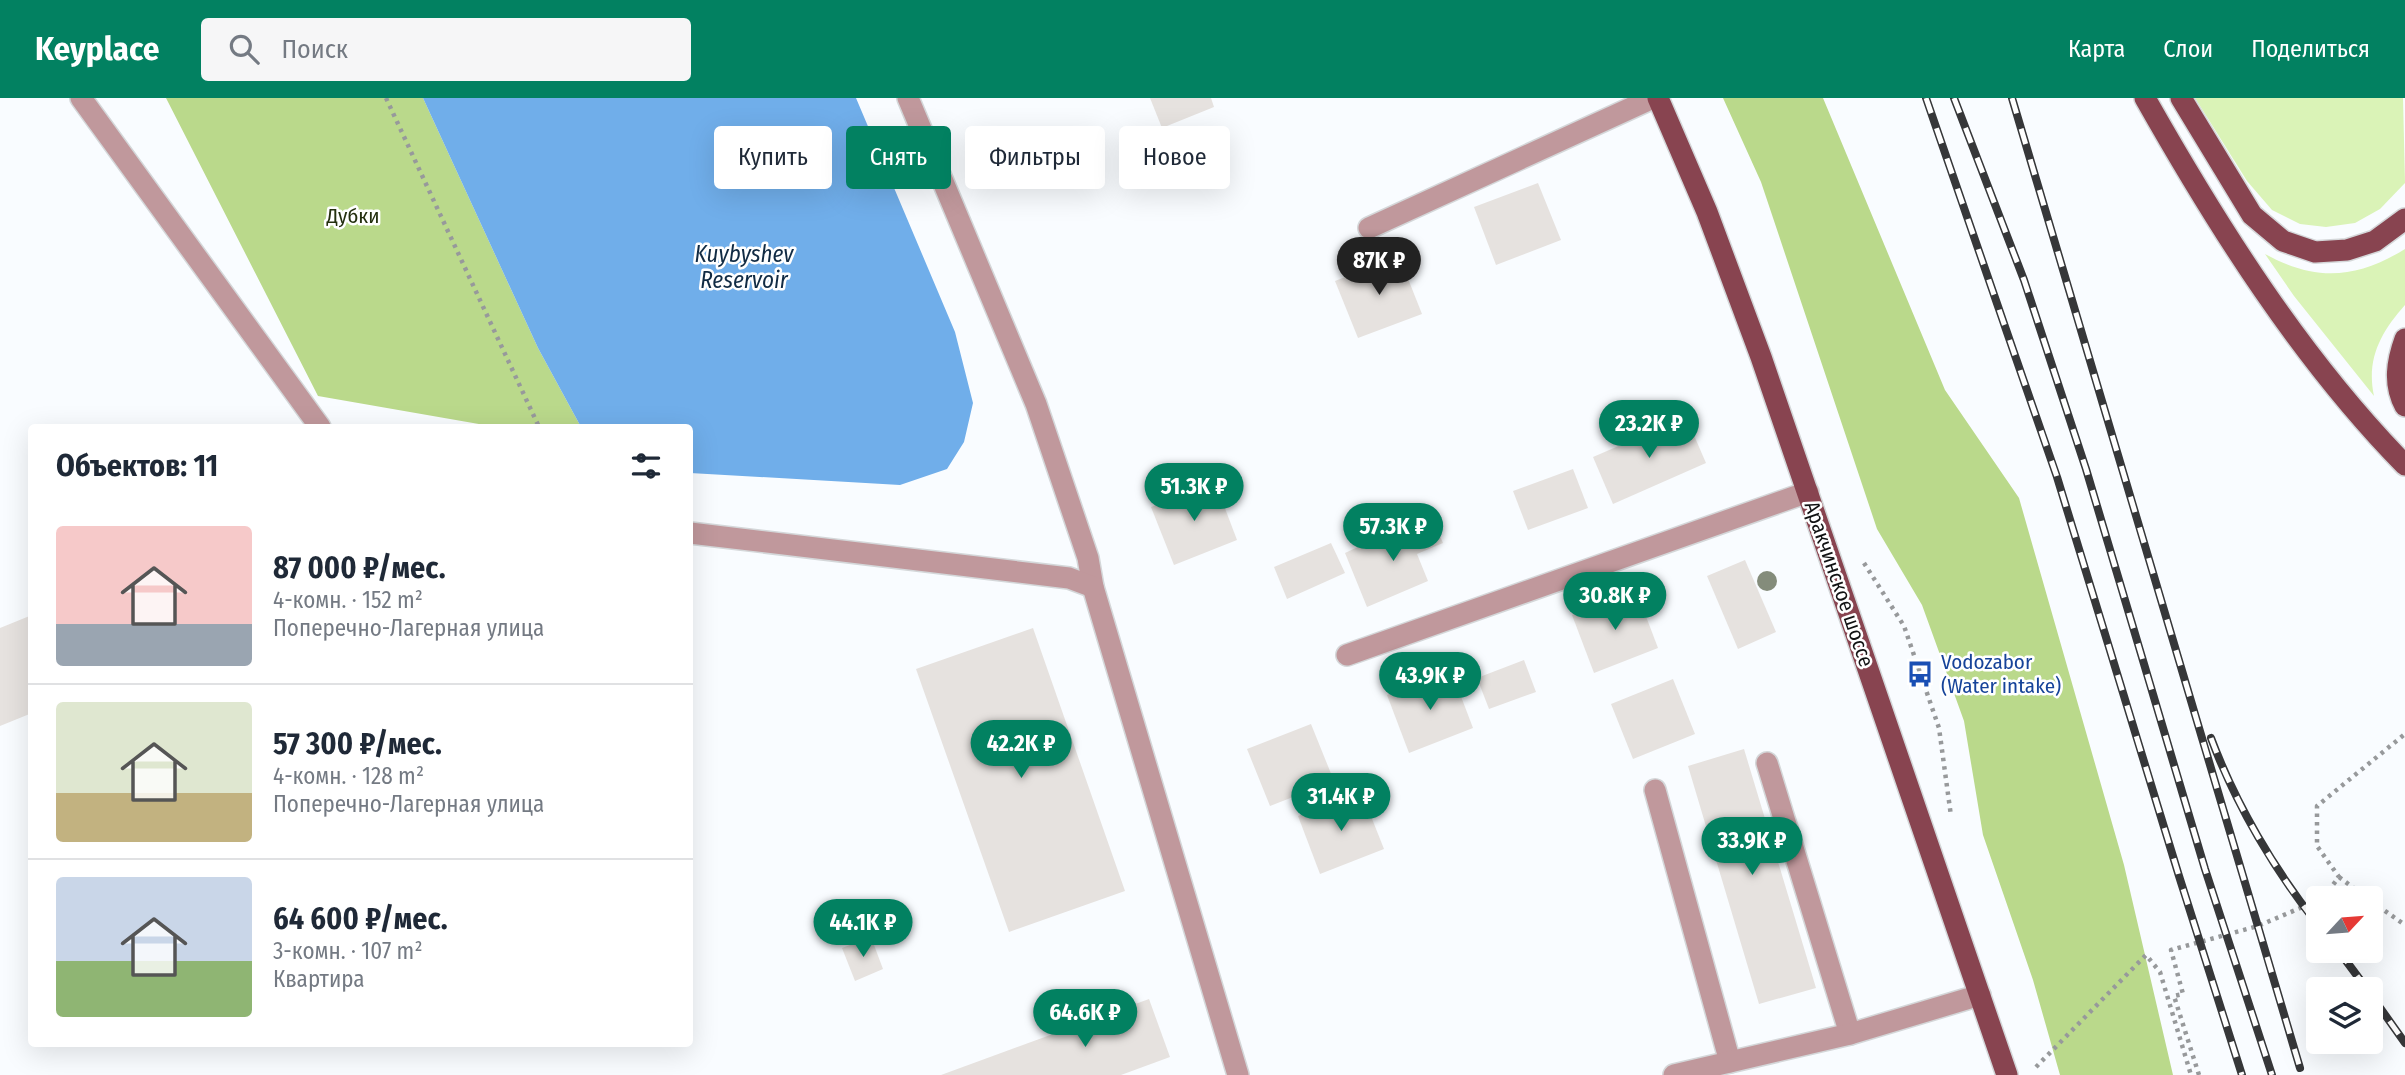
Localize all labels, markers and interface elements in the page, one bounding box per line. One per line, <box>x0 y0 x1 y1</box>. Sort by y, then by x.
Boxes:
search box <box>201 18 691 81</box>
text: Keyplace <box>35 29 159 69</box>
icon: search <box>225 30 263 68</box>
text: Поиск <box>281 34 348 65</box>
text: Карта <box>2068 35 2125 63</box>
text: Слои <box>2163 35 2213 63</box>
text: Поделиться <box>2251 35 2370 63</box>
chip: Купить <box>714 126 832 189</box>
chip: Снять <box>846 126 951 189</box>
chip: Фильтры <box>965 126 1105 189</box>
chip: Новое <box>1119 126 1230 189</box>
park label: Дубки <box>326 203 379 229</box>
pin: 87K ₽ <box>1330 238 1428 297</box>
water label: Kuybyshev Reservoir <box>695 240 794 294</box>
text: 87K ₽ <box>1353 246 1405 274</box>
pin: 23.2K ₽ <box>1584 400 1714 460</box>
text: 23.2K ₽ <box>1615 409 1683 437</box>
icon: filters <box>627 447 665 485</box>
text: Объектов: 11 <box>56 448 218 484</box>
pin: 51.3K ₽ <box>1129 464 1259 523</box>
text: 51.3K ₽ <box>1161 472 1227 500</box>
street label: Аракчинское шоссе <box>1798 498 1880 670</box>
pin: 57.3K ₽ <box>1328 504 1458 563</box>
text: 57.3K ₽ <box>1359 512 1427 540</box>
text: 87 000 ₽/мес. <box>273 550 446 586</box>
icon: home <box>112 554 196 638</box>
pin: 30.8K ₽ <box>1550 573 1680 632</box>
text: 30.8K ₽ <box>1579 581 1651 609</box>
text: 4-комн. · 152 m² <box>273 586 423 614</box>
text: Поперечно-Лагерная улица <box>273 614 544 642</box>
place label: Vodozabor (Water intake) <box>1941 649 2061 699</box>
pin: 43.9K ₽ <box>1365 652 1495 712</box>
bus stop icon: Vodozabor (Water intake) <box>1905 659 1935 689</box>
text: 43.9K ₽ <box>1395 661 1465 689</box>
pin: 42.2K ₽ <box>956 720 1086 780</box>
text: 57 300 ₽/мес. <box>273 726 442 762</box>
text: 42.2K ₽ <box>987 729 1055 757</box>
icon: home <box>112 730 196 814</box>
text: 4-комн. · 128 m² <box>273 762 424 790</box>
pin: 31.4K ₽ <box>1276 774 1406 833</box>
text: 31.4K ₽ <box>1307 782 1375 810</box>
text: Поперечно-Лагерная улица <box>273 790 544 818</box>
pin: 33.9K ₽ <box>1687 818 1817 877</box>
text: 33.9K ₽ <box>1717 826 1787 854</box>
north arrow <box>2306 886 2384 962</box>
map controls <box>2306 886 2383 1054</box>
pin: 44.1K ₽ <box>798 900 928 959</box>
text: 64 600 ₽/мес. <box>273 901 448 937</box>
icon: home <box>112 905 196 989</box>
text: 44.1K ₽ <box>830 908 896 936</box>
text: 3-комн. · 107 m² <box>273 937 423 965</box>
text: Квартира <box>273 965 365 993</box>
button: layers <box>2306 977 2383 1054</box>
pin: 64.6K ₽ <box>1020 990 1150 1049</box>
text: 64.6K ₽ <box>1049 998 1121 1026</box>

